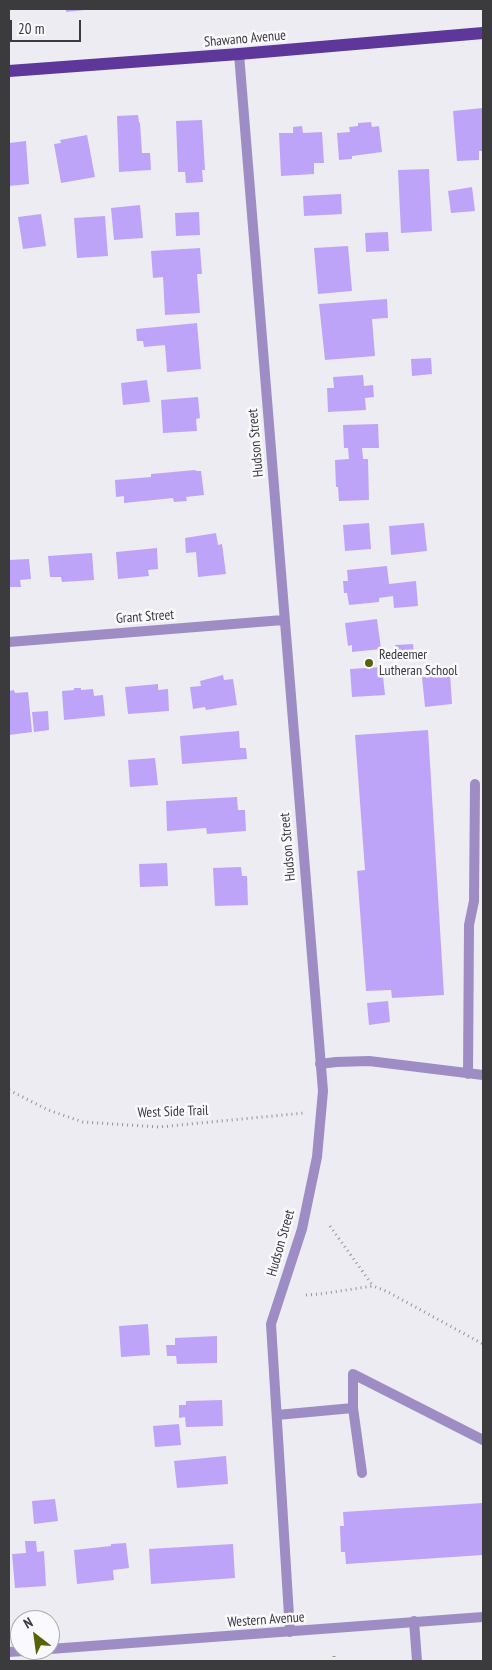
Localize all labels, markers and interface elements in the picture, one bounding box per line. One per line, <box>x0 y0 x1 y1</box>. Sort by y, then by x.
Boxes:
scale bar <box>12 10 84 42</box>
text: 20 m <box>18 19 44 38</box>
street label: Shawano Avenue <box>203 27 287 51</box>
street label: Hudson Street <box>245 408 267 478</box>
street label: Grant Street <box>115 607 175 627</box>
place label: Redeemer Lutheran School <box>379 647 458 680</box>
marker: Redeemer Lutheran School <box>363 657 375 669</box>
street label: Hudson Street <box>277 812 299 882</box>
street label: West Side Trail <box>137 1102 209 1122</box>
street label: Hudson Street <box>263 1208 299 1278</box>
street label: Western Avenue <box>227 1609 305 1631</box>
north arrow <box>10 1610 60 1660</box>
text: N <box>20 1613 36 1633</box>

